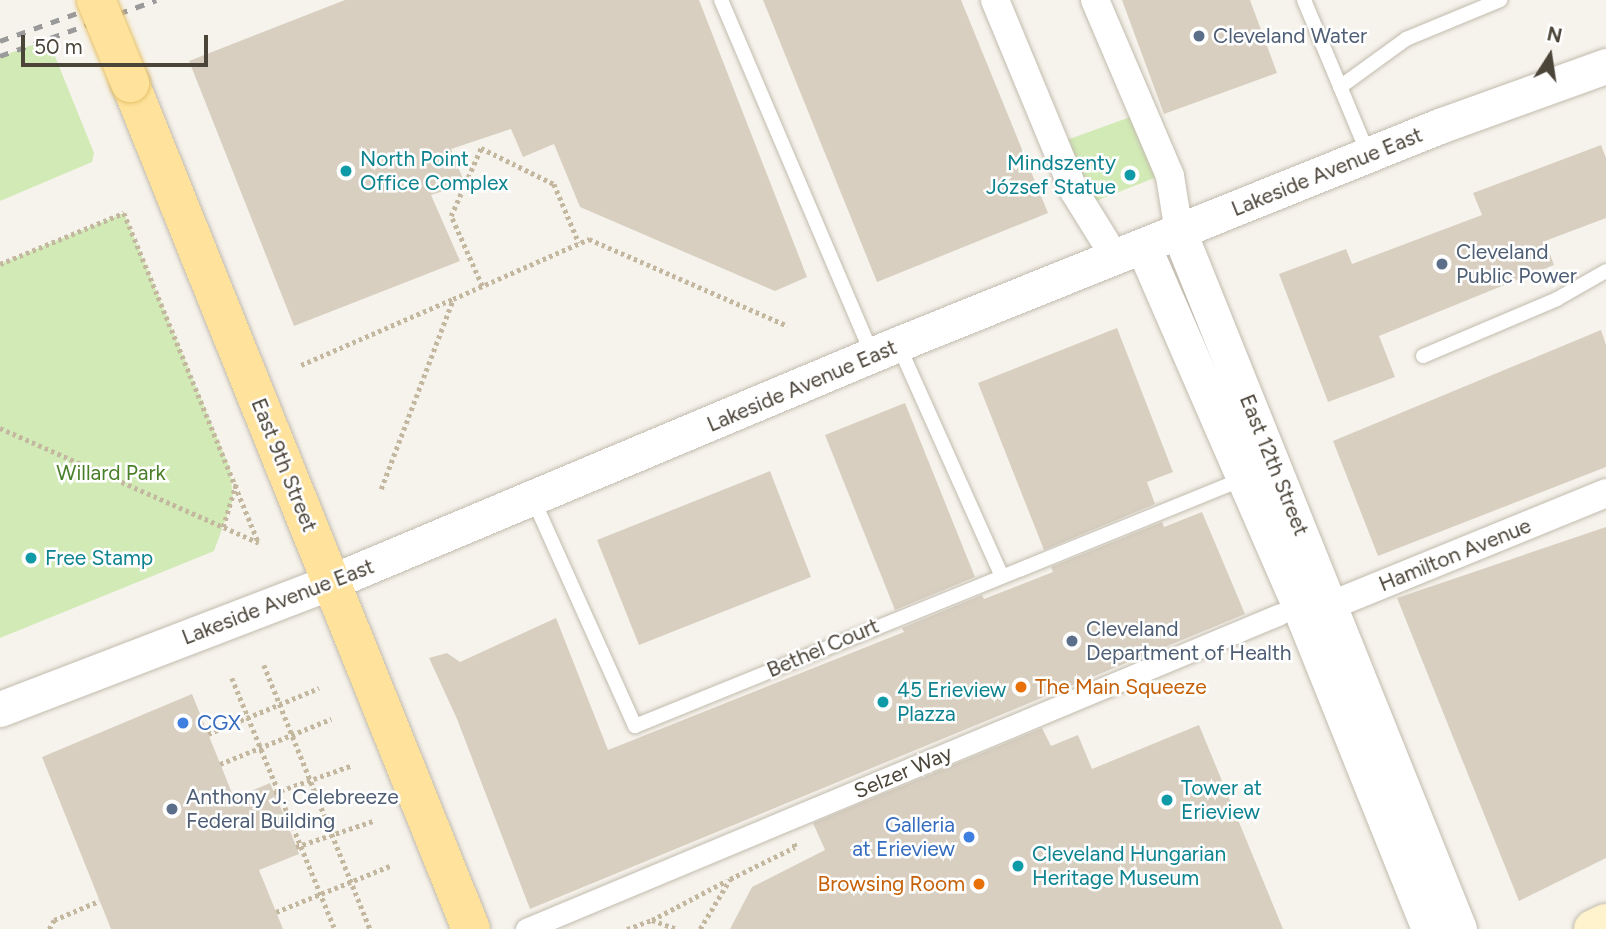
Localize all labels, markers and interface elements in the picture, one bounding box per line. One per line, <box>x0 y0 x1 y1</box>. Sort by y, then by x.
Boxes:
scale bar <box>24 21 212 65</box>
north arrow <box>1515 21 1585 91</box>
text: N <box>1545 22 1564 48</box>
place label: Cleveland Water <box>1213 23 1367 49</box>
marker: Cleveland Water <box>1191 28 1207 44</box>
text: 50 m <box>34 34 83 59</box>
street label: Lakeside Avenue East <box>1228 122 1426 222</box>
place label: North Point Office Complex <box>360 146 508 196</box>
place label: Mindszenty József Statue <box>986 150 1116 200</box>
marker: North Point Office Complex <box>338 163 354 179</box>
marker: Mindszenty József Statue <box>1122 167 1138 183</box>
place label: Cleveland Public Power <box>1456 239 1577 289</box>
marker: Cleveland Public Power <box>1434 256 1450 272</box>
street label: Lakeside Avenue East <box>703 335 901 437</box>
street label: East 12th Street <box>1234 391 1314 539</box>
street label: East 9th Street <box>246 395 322 535</box>
park label: Willard Park <box>56 460 166 486</box>
street label: Hamilton Avenue <box>1375 513 1535 597</box>
place label: Free Stamp <box>45 545 153 571</box>
marker: Free Stamp <box>23 550 39 566</box>
street label: Lakeside Avenue East <box>178 554 378 650</box>
street label: Bethel Court <box>763 613 883 683</box>
place label: Cleveland Department of Health <box>1086 616 1292 666</box>
marker: Cleveland Department of Health <box>1064 633 1080 649</box>
place label: The Main Squeeze <box>1035 674 1207 700</box>
place label: 45 Erieview Plazza <box>897 677 1006 727</box>
marker: The Main Squeeze <box>1013 679 1029 695</box>
marker: 45 Erieview Plazza <box>875 694 891 710</box>
place label: CGX <box>197 710 241 736</box>
marker: CGX <box>175 715 191 731</box>
street label: Selzer Way <box>850 740 956 804</box>
place label: Tower at Erieview <box>1181 775 1262 825</box>
place label: Anthony J. Celebreeze Federal Building <box>186 784 399 834</box>
marker: Tower at Erieview <box>1159 792 1175 808</box>
marker: Anthony J. Celebreeze Federal Building <box>164 801 180 817</box>
place label: Galleria at Erieview <box>852 812 955 862</box>
marker: Galleria at Erieview <box>961 829 977 845</box>
place label: Cleveland Hungarian Heritage Museum <box>1032 841 1226 891</box>
marker: Cleveland Hungarian Heritage Museum <box>1010 858 1026 874</box>
place label: Browsing Room <box>817 871 965 897</box>
marker: Browsing Room <box>971 876 987 892</box>

